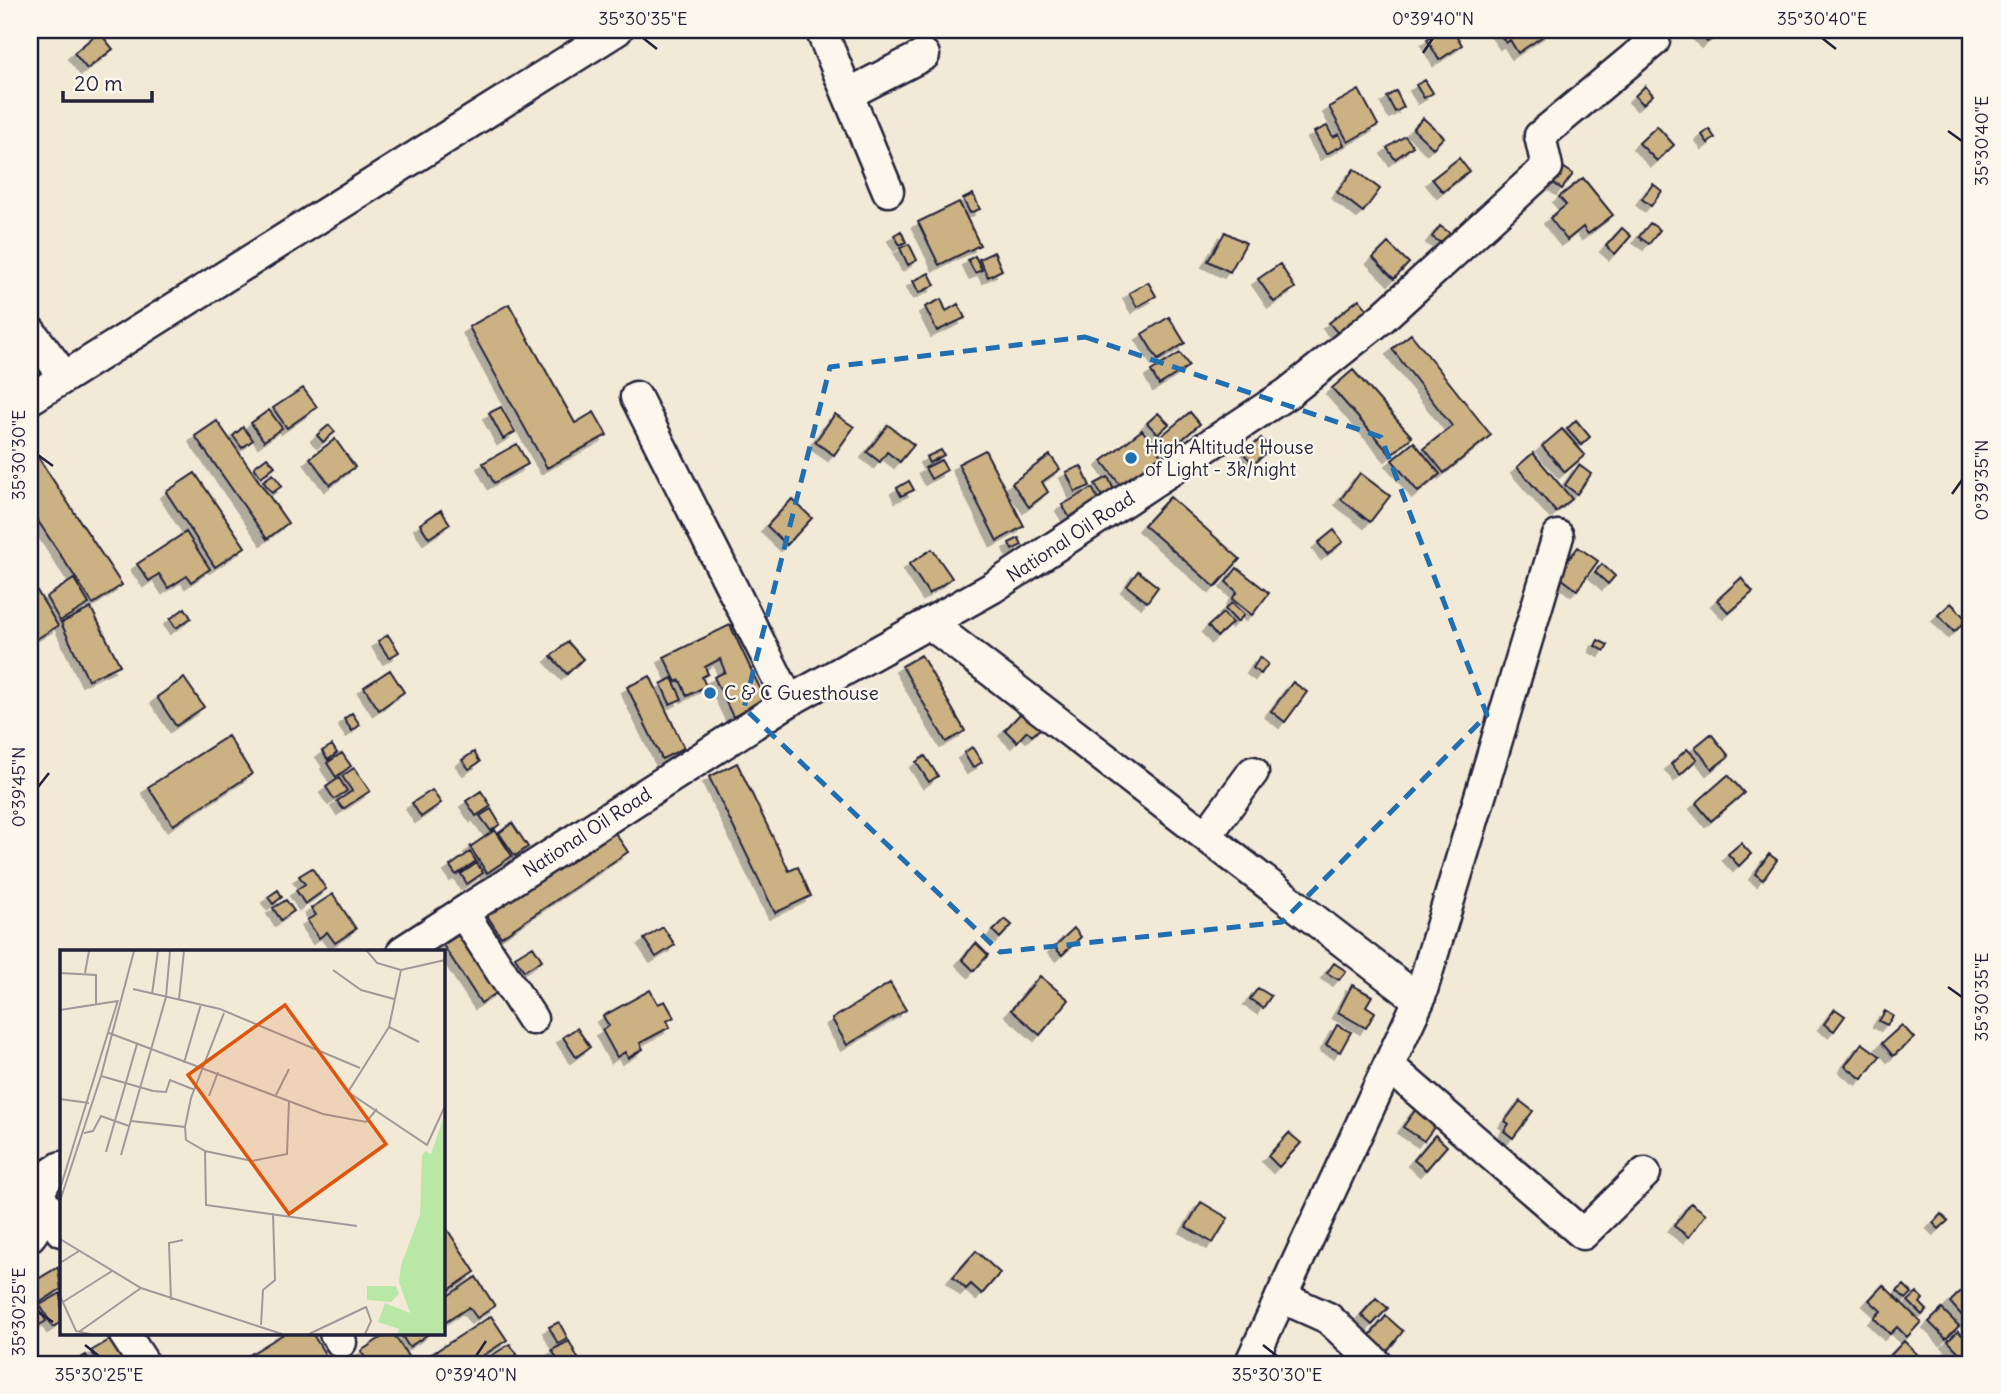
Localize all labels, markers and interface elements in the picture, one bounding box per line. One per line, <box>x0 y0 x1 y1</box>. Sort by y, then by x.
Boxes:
text: 35°30'35"E <box>598 7 688 30</box>
text: 0°39'40"N <box>1392 7 1474 30</box>
text: 35°30'40"E <box>1777 7 1867 30</box>
scale bar <box>63 60 152 104</box>
text: 20 m <box>74 70 123 97</box>
text: 35°30'40"E <box>1970 96 1993 186</box>
text: 35°30'30"E <box>7 410 30 500</box>
place label: High Altitude House of Light - 3k/night <box>1145 435 1314 481</box>
text: 0°39'35"N <box>1970 439 1993 521</box>
marker: High Altitude House of Light - 3k/night <box>1123 450 1139 466</box>
street label: National Oil Road <box>1002 486 1139 587</box>
place label: C & C Guesthouse <box>724 681 879 705</box>
marker: C & C Guesthouse <box>702 685 718 701</box>
text: 0°39'45"N <box>7 747 30 827</box>
street label: National Oil Road <box>518 782 656 882</box>
inset map <box>60 950 444 1334</box>
text: 35°30'35"E <box>1970 952 1993 1042</box>
text: 35°30'25"E <box>7 1267 30 1357</box>
text: 35°30'25"E <box>54 1363 144 1386</box>
text: 0°39'40"N <box>435 1363 517 1386</box>
text: 35°30'30"E <box>1232 1363 1322 1386</box>

